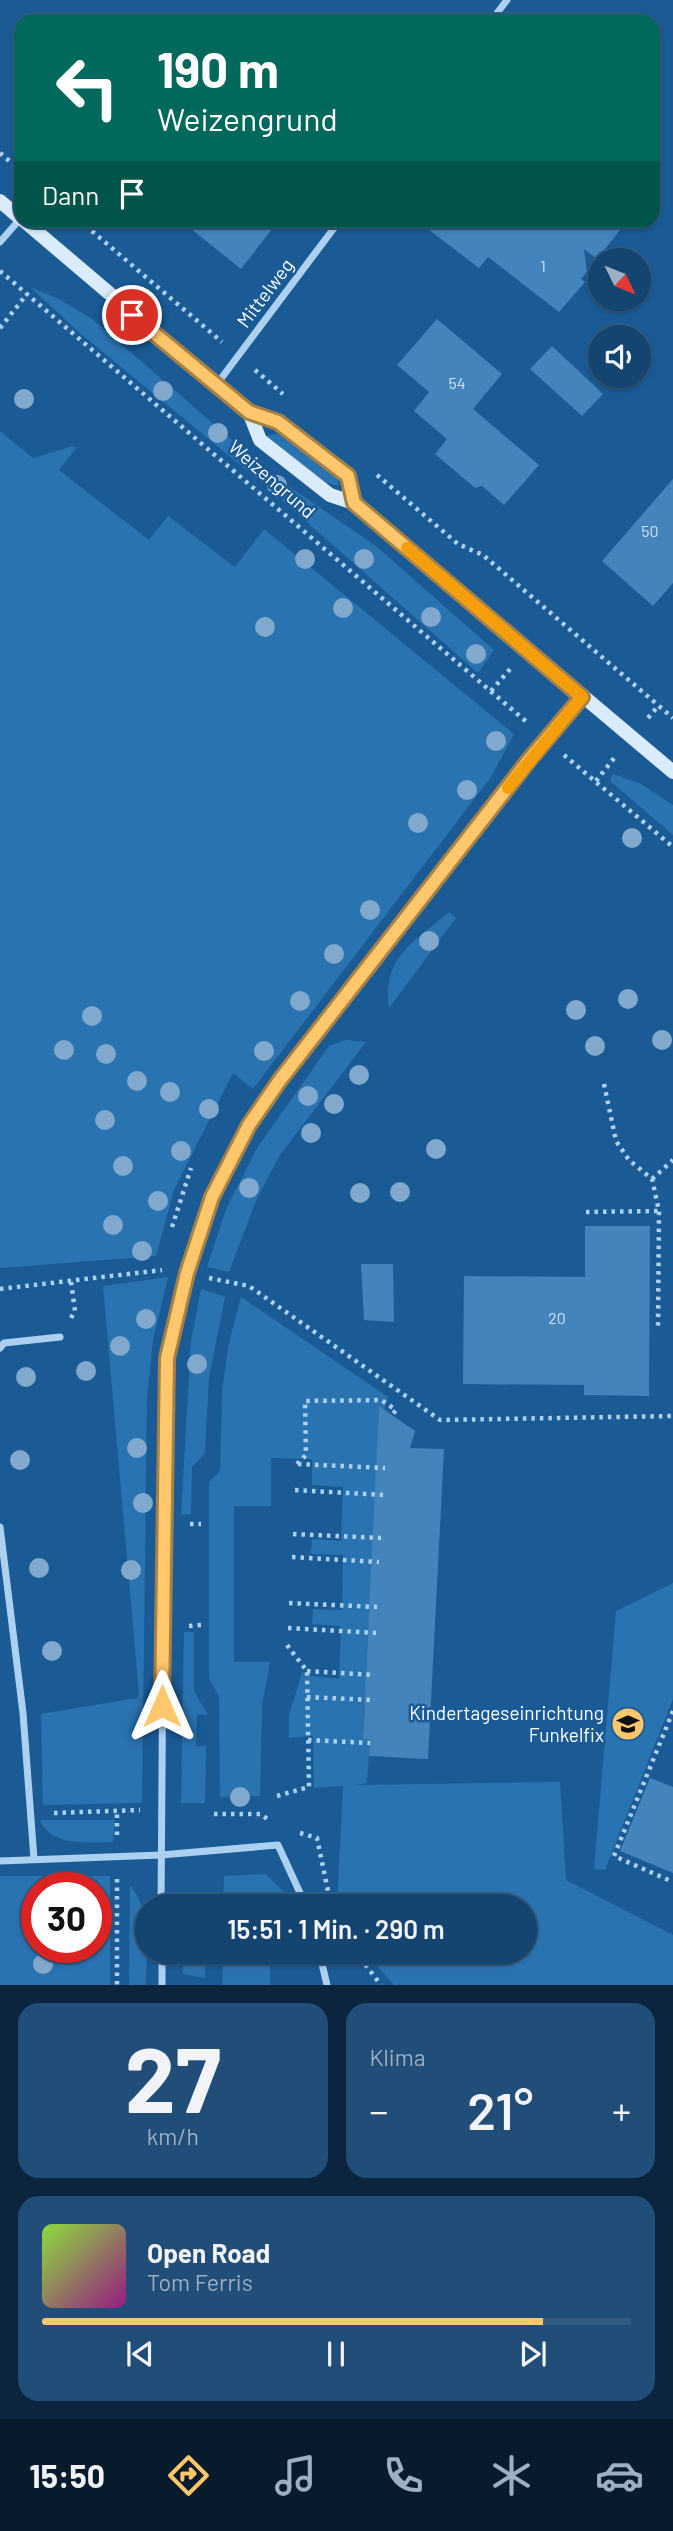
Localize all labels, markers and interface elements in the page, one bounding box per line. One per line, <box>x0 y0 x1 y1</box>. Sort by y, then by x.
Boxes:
text: 190 m <box>157 39 279 98</box>
icon: left <box>42 42 133 133</box>
text: Weizengrund <box>157 99 338 137</box>
icon: arrive <box>113 175 151 213</box>
text: Dann <box>42 179 99 210</box>
north arrow <box>588 248 651 312</box>
map controls <box>588 248 651 388</box>
street label: Mittelweg <box>231 254 298 332</box>
house number: 1 <box>540 256 546 275</box>
pin <box>102 285 162 345</box>
icon: arrive <box>113 296 151 334</box>
button: sound <box>588 325 651 388</box>
house number: 54 <box>448 373 466 392</box>
street label: Weizengrund <box>224 435 320 522</box>
house number: 50 <box>641 521 659 540</box>
house number: 20 <box>548 1308 566 1327</box>
position arrow <box>125 1669 199 1743</box>
place label: Kindertageseinrichtung Funkelfix <box>409 1701 604 1746</box>
school or university icon: Kindertageseinrichtung Funkelfix <box>609 1705 647 1743</box>
speed limit sign: 30 <box>21 1872 112 1963</box>
text: 15:51 · 1 Min. · 290 m <box>227 1913 445 1944</box>
text: 27 <box>125 2022 221 2131</box>
text: Klima <box>370 2043 425 2071</box>
text: 21° <box>467 2078 533 2140</box>
text: − <box>370 2087 389 2133</box>
text: + <box>612 2087 631 2133</box>
text: km/h <box>147 2122 199 2150</box>
text: Open Road <box>147 2237 270 2268</box>
text: Tom Ferris <box>147 2268 253 2296</box>
icon: previous <box>121 2335 159 2373</box>
icon: pause <box>317 2335 355 2373</box>
icon: next <box>514 2335 552 2373</box>
icon: directions <box>164 2451 213 2500</box>
icon: music <box>271 2451 320 2500</box>
icon: phone <box>379 2451 428 2500</box>
icon: climate <box>487 2451 536 2500</box>
icon: car <box>595 2451 644 2500</box>
text: 15:50 <box>29 2456 105 2494</box>

